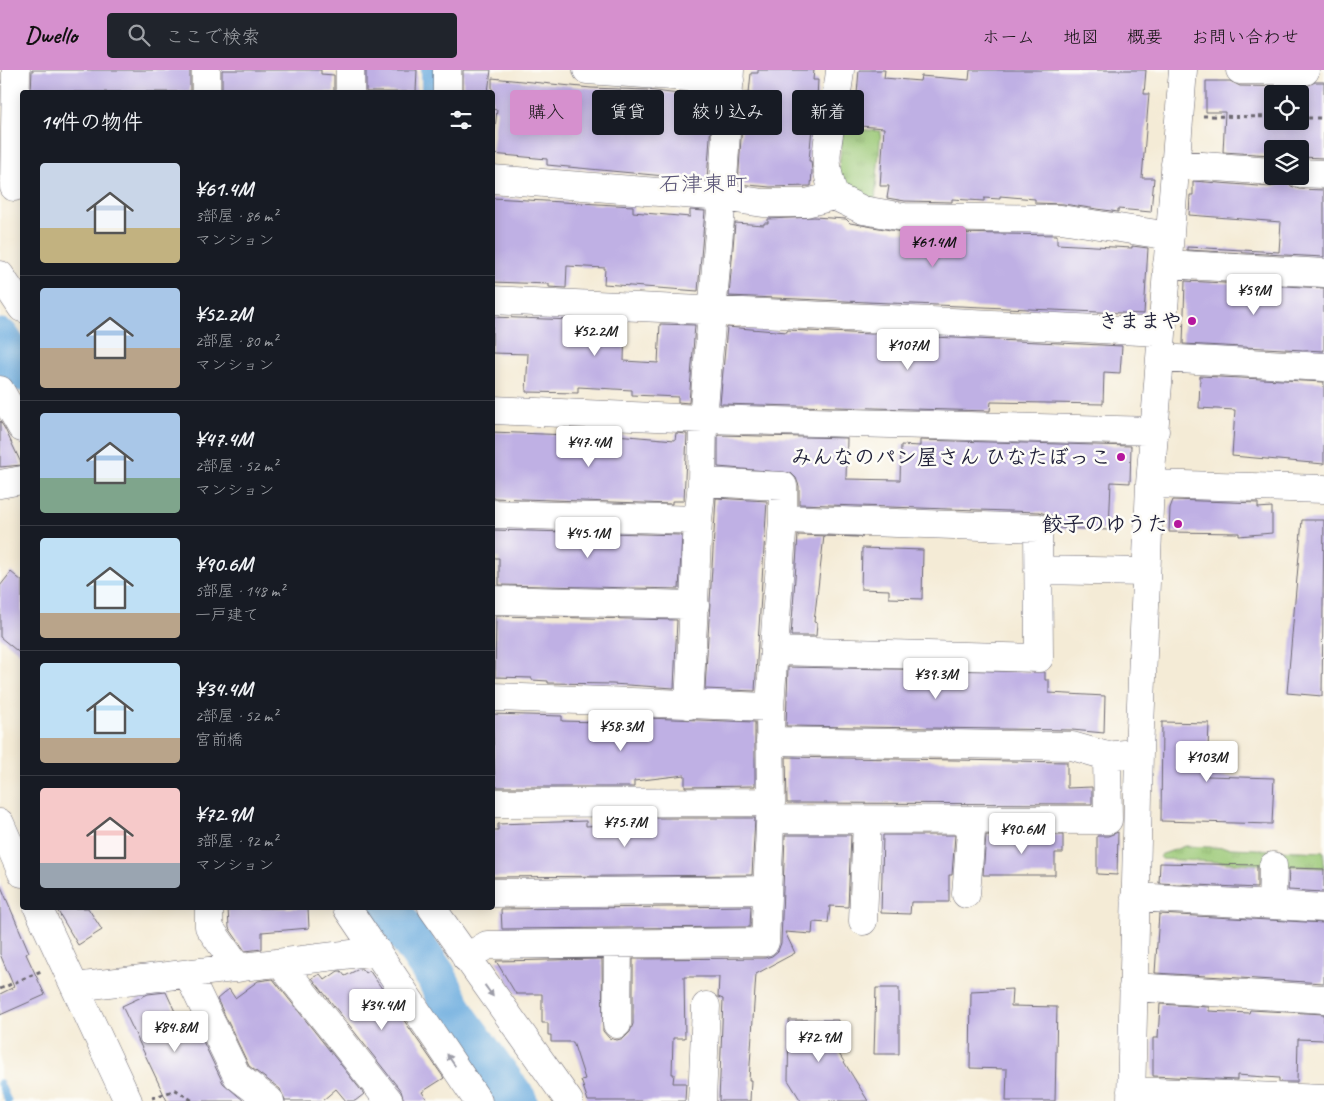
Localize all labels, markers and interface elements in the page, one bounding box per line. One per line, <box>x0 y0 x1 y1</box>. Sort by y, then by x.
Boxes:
search box <box>107 13 457 58</box>
text: Dwello <box>25 20 77 50</box>
icon: search <box>125 21 153 49</box>
text: ここで検索 <box>165 25 260 49</box>
text: ホーム <box>982 26 1035 48</box>
text: 地図 <box>1063 26 1099 48</box>
text: 概要 <box>1127 26 1163 48</box>
text: お問い合わせ <box>1191 26 1299 48</box>
map controls <box>1264 85 1309 185</box>
button: locate <box>1264 85 1309 130</box>
chip: 購入 <box>510 90 582 135</box>
chip: 賃貸 <box>592 90 664 135</box>
chip: 絞り込み <box>674 90 782 135</box>
chip: 新着 <box>792 90 864 135</box>
icon: filters <box>447 106 475 134</box>
text: 14件の物件 <box>40 109 143 135</box>
button: layers <box>1264 140 1309 185</box>
district label: 石津東町 <box>659 170 747 198</box>
text: ¥61.4M <box>195 176 253 202</box>
icon: home <box>80 183 140 243</box>
text: 3部屋 · 86 m² <box>195 206 277 226</box>
pin: ¥61.4M <box>892 226 974 268</box>
text: マンション <box>195 230 274 250</box>
text: ¥61.4M <box>911 232 955 252</box>
pin: ¥59M <box>1224 274 1284 316</box>
text: ¥59M <box>1238 280 1270 300</box>
text: ¥52.2M <box>195 301 252 327</box>
icon: home <box>80 308 140 368</box>
place label: きままや <box>1098 308 1182 334</box>
pin: ¥52.2M <box>554 314 636 357</box>
marker: きままや <box>1186 315 1198 327</box>
text: ¥52.2M <box>573 321 617 341</box>
pin: ¥107M <box>873 328 943 371</box>
text: 2部屋 · 80 m² <box>195 331 277 351</box>
text: ¥107M <box>888 335 928 355</box>
text: マンション <box>195 355 274 375</box>
text: ¥47.4M <box>195 426 252 452</box>
pin: ¥47.4M <box>548 426 630 468</box>
text: ¥47.4M <box>567 432 611 452</box>
icon: home <box>80 433 140 493</box>
place label: みんなのパン屋さん ひなたぼっこ <box>791 444 1111 470</box>
marker: みんなのパン屋さん ひなたぼっこ <box>1115 451 1127 463</box>
text: 2部屋 · 52 m² <box>195 456 277 476</box>
text: マンション <box>195 480 274 500</box>
place label: 餃子のゆうた <box>1042 511 1168 537</box>
pin: ¥45.1M <box>547 516 629 559</box>
marker: 餃子のゆうた <box>1172 518 1184 530</box>
text: ¥45.1M <box>566 523 610 543</box>
text: ¥90.6M <box>195 551 252 577</box>
icon: home <box>80 558 140 618</box>
text: 5部屋 · 148 m² <box>195 581 285 601</box>
text: 一戸建て <box>195 605 259 625</box>
pin: ¥39.3M <box>895 658 977 700</box>
text: ¥39.3M <box>914 664 958 684</box>
text: ¥34.4M <box>195 676 252 702</box>
icon: home <box>80 683 140 743</box>
text: 2部屋 · 52 m² <box>195 706 277 726</box>
pin: ¥58.3M <box>580 710 662 752</box>
text: ¥58.3M <box>599 716 643 736</box>
text: 宮前橋 <box>195 730 243 750</box>
pin: ¥103M <box>1172 740 1242 783</box>
text: ¥103M <box>1187 747 1227 767</box>
text: ¥72.9M <box>195 801 252 827</box>
pin: ¥75.7M <box>584 806 666 848</box>
icon: home <box>80 808 140 868</box>
text: ¥75.7M <box>603 812 647 832</box>
pin: ¥90.6M <box>981 812 1063 855</box>
text: ¥90.6M <box>1000 819 1044 839</box>
text: 3部屋 · 92 m² <box>195 831 277 851</box>
text: マンション <box>195 855 274 875</box>
one-way arrow <box>484 984 494 998</box>
pin: ¥34.4M <box>341 988 423 1031</box>
text: ¥34.4M <box>360 995 404 1015</box>
pin: ¥84.8M <box>134 1010 216 1053</box>
text: ¥84.8M <box>153 1017 197 1037</box>
pin: ¥72.9M <box>778 1020 860 1063</box>
text: ¥72.9M <box>797 1027 841 1047</box>
one-way arrow <box>446 1054 456 1067</box>

